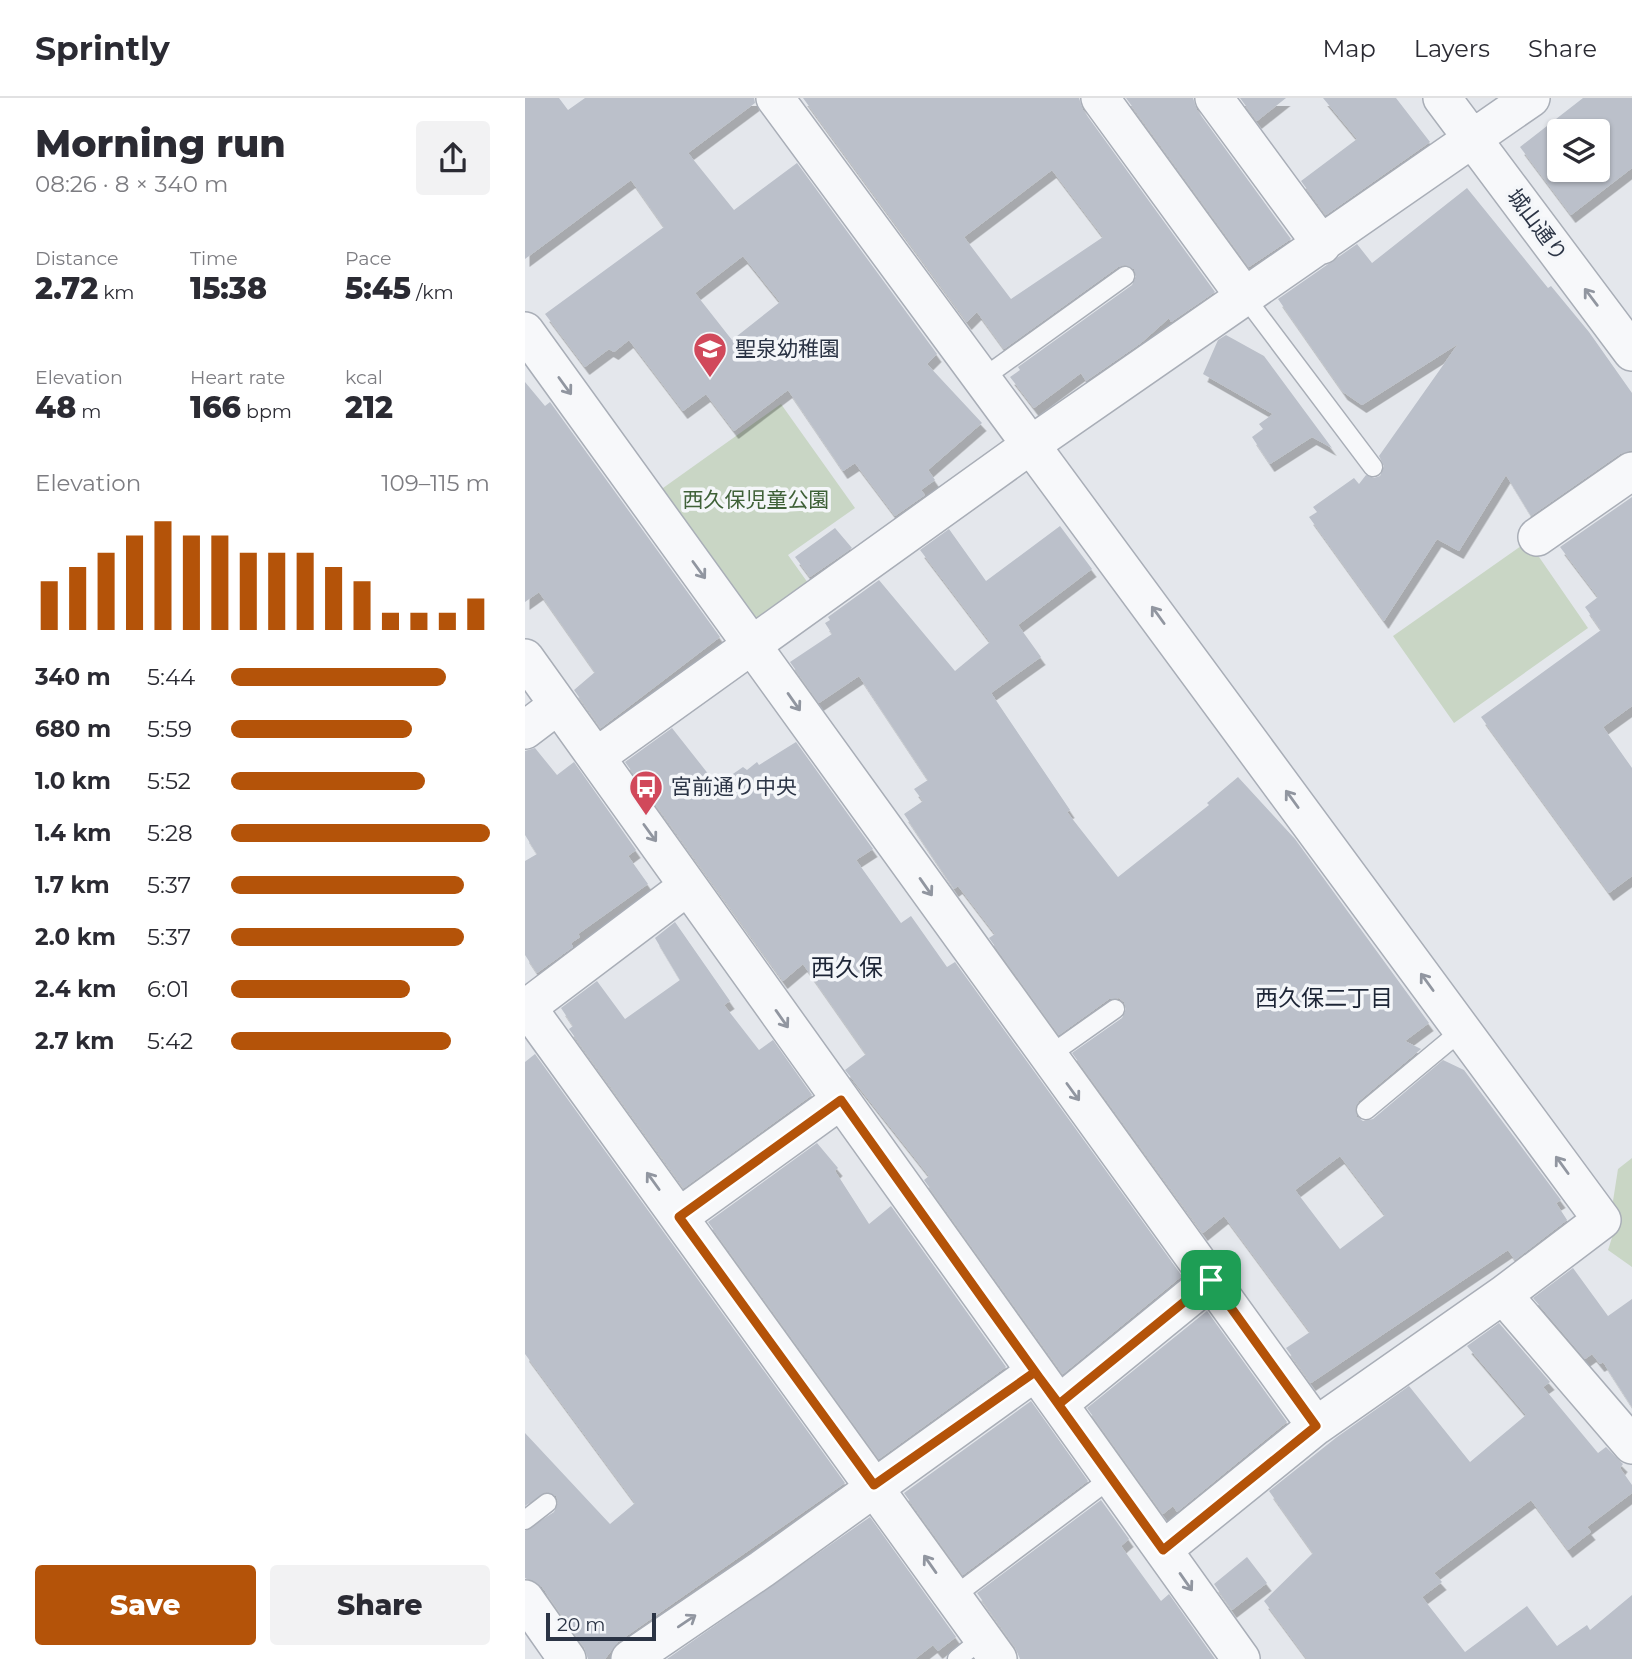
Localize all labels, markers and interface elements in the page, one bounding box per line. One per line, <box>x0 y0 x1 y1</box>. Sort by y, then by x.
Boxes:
text: Sprintly <box>35 28 170 68</box>
text: Map <box>1322 34 1376 63</box>
text: Layers <box>1414 34 1490 63</box>
text: Share <box>1528 34 1597 63</box>
map controls <box>1547 119 1610 182</box>
button: layers <box>1547 119 1610 182</box>
text: Morning run <box>35 120 286 167</box>
button: share <box>416 121 490 195</box>
text: 08:26 · 8 × 340 m <box>35 170 228 198</box>
street label: 城山通り <box>1502 184 1573 266</box>
text: Distance <box>35 247 118 270</box>
text: Time <box>190 247 238 270</box>
text: Pace <box>345 247 392 270</box>
text: 2.72 <box>35 270 98 307</box>
text: 15:38 <box>190 270 267 307</box>
text: 5:45 <box>345 270 411 307</box>
text: km <box>98 281 135 304</box>
text: /km <box>411 281 454 304</box>
one-way arrow <box>1584 288 1598 307</box>
school or university icon: 聖泉幼稚園 <box>691 330 729 379</box>
place label: 聖泉幼稚園 <box>735 336 840 361</box>
text: Elevation <box>35 366 123 389</box>
text: Heart rate <box>190 366 285 389</box>
text: kcal <box>345 366 383 389</box>
one-way arrow <box>557 377 572 396</box>
text: 48 <box>35 389 76 426</box>
text: 166 <box>190 389 241 426</box>
text: 212 <box>345 389 393 426</box>
text: m <box>76 400 102 423</box>
text: bpm <box>241 400 292 423</box>
text: Elevation <box>35 469 141 497</box>
text: 109–115 m <box>381 469 490 497</box>
park label: 西久保児童公園 <box>683 487 830 512</box>
one-way arrow <box>692 560 706 579</box>
one-way arrow <box>1150 607 1165 625</box>
text: 340 m <box>35 663 111 691</box>
text: 5:44 <box>147 663 195 691</box>
one-way arrow <box>787 692 801 711</box>
text: 680 m <box>35 715 111 743</box>
text: 5:59 <box>147 715 192 743</box>
text: 1.0 km <box>35 767 111 795</box>
text: 5:52 <box>147 767 191 795</box>
bus stop icon: 宮前通り中央 <box>627 768 665 817</box>
place label: 宮前通り中央 <box>671 774 797 799</box>
one-way arrow <box>1285 790 1300 809</box>
text: 1.4 km <box>35 819 112 847</box>
text: 5:28 <box>147 819 193 847</box>
one-way arrow <box>643 823 657 842</box>
text: 1.7 km <box>35 871 110 899</box>
text: 5:37 <box>147 871 191 899</box>
one-way arrow <box>919 877 933 896</box>
text: 2.0 km <box>35 923 116 951</box>
text: 5:37 <box>147 923 191 951</box>
district label: 西久保 <box>811 953 883 982</box>
one-way arrow <box>1420 973 1434 992</box>
text: 2.4 km <box>35 975 116 1003</box>
text: 6:01 <box>147 975 189 1003</box>
district label: 西久保二丁目 <box>1255 984 1393 1012</box>
one-way arrow <box>775 1009 789 1028</box>
text: 2.7 km <box>35 1027 114 1055</box>
text: 5:42 <box>147 1027 193 1055</box>
one-way arrow <box>1066 1082 1080 1101</box>
one-way arrow <box>1555 1156 1570 1175</box>
one-way arrow <box>646 1172 660 1191</box>
pin <box>1181 1250 1241 1310</box>
icon: arrive <box>1192 1261 1230 1299</box>
one-way arrow <box>923 1555 937 1574</box>
button: Save <box>35 1565 256 1645</box>
button: Share <box>270 1565 490 1645</box>
one-way arrow <box>1179 1572 1193 1591</box>
scale bar <box>546 1610 656 1642</box>
text: 20 m <box>557 1613 605 1636</box>
one-way arrow <box>676 1614 696 1628</box>

